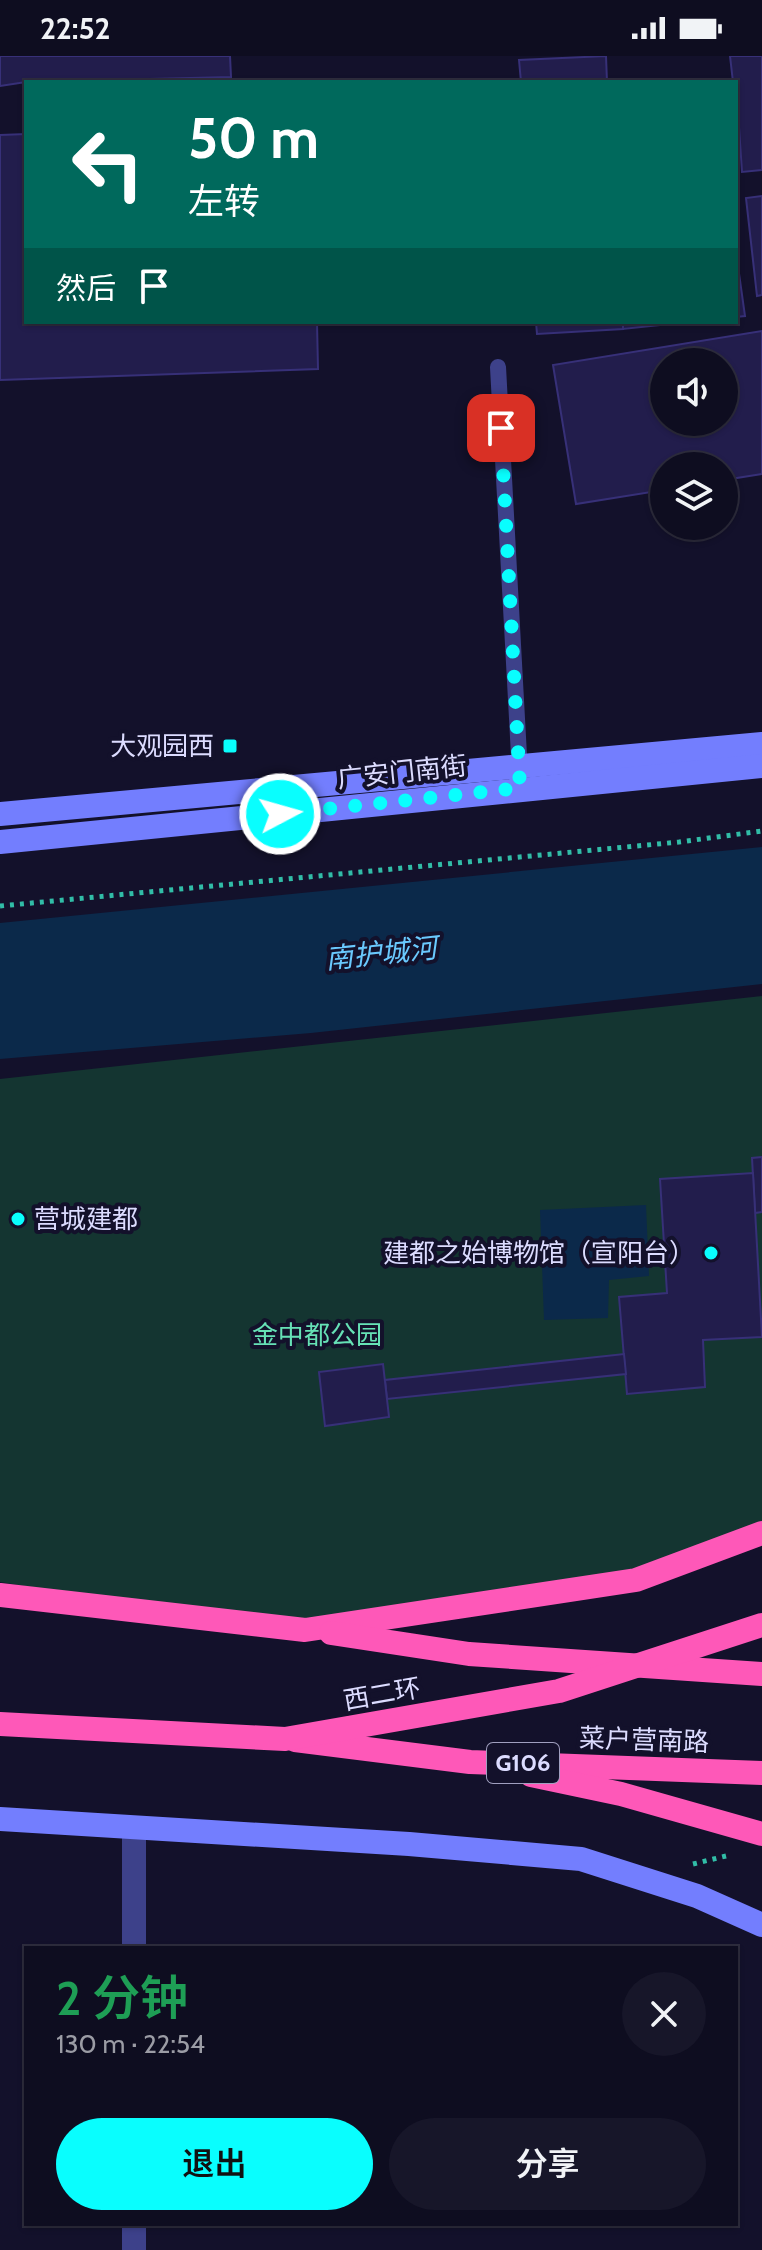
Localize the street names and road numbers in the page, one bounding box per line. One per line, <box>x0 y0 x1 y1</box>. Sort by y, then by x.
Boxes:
street label: 广安门南街 <box>336 749 468 795</box>
street label: 西二环 <box>341 1671 423 1717</box>
street label: 菜户营南路 <box>578 1722 710 1758</box>
road number: G106 <box>487 1743 559 1783</box>

